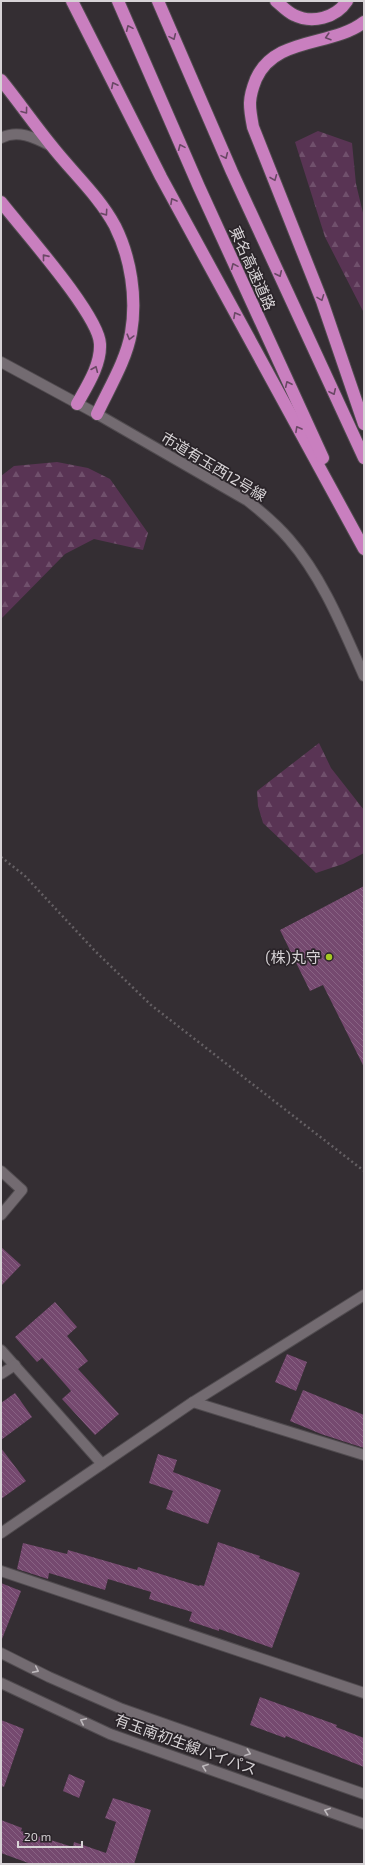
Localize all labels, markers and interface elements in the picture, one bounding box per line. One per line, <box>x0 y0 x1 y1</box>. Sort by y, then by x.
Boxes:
one-way arrow <box>126 25 134 32</box>
one-way arrow <box>168 32 176 40</box>
one-way arrow <box>325 32 332 41</box>
one-way arrow <box>111 82 119 89</box>
one-way arrow <box>20 106 27 113</box>
one-way arrow <box>178 144 186 152</box>
one-way arrow <box>221 152 229 159</box>
one-way arrow <box>269 174 277 181</box>
one-way arrow <box>171 198 178 205</box>
one-way arrow <box>100 209 108 216</box>
street label: 東名高速道路 <box>226 223 280 313</box>
one-way arrow <box>42 254 49 261</box>
one-way arrow <box>231 263 239 270</box>
one-way arrow <box>274 270 282 278</box>
one-way arrow <box>317 295 325 302</box>
one-way arrow <box>233 312 240 319</box>
one-way arrow <box>126 333 134 340</box>
one-way arrow <box>90 365 98 373</box>
one-way arrow <box>285 381 293 389</box>
one-way arrow <box>328 388 336 396</box>
one-way arrow <box>296 426 303 433</box>
street label: 市道有玉西12号線 <box>158 428 270 504</box>
place label: (株)丸守 <box>265 948 321 966</box>
marker: (株)丸守 <box>324 952 334 962</box>
one-way arrow <box>32 1665 39 1673</box>
street label: 有玉南初生線バイパス <box>113 1710 259 1778</box>
one-way arrow <box>80 1718 88 1726</box>
one-way arrow <box>245 1748 252 1756</box>
one-way arrow <box>201 1764 208 1772</box>
one-way arrow <box>324 1808 331 1816</box>
scale bar <box>18 1823 82 1849</box>
text: 20 m <box>24 1829 51 1843</box>

